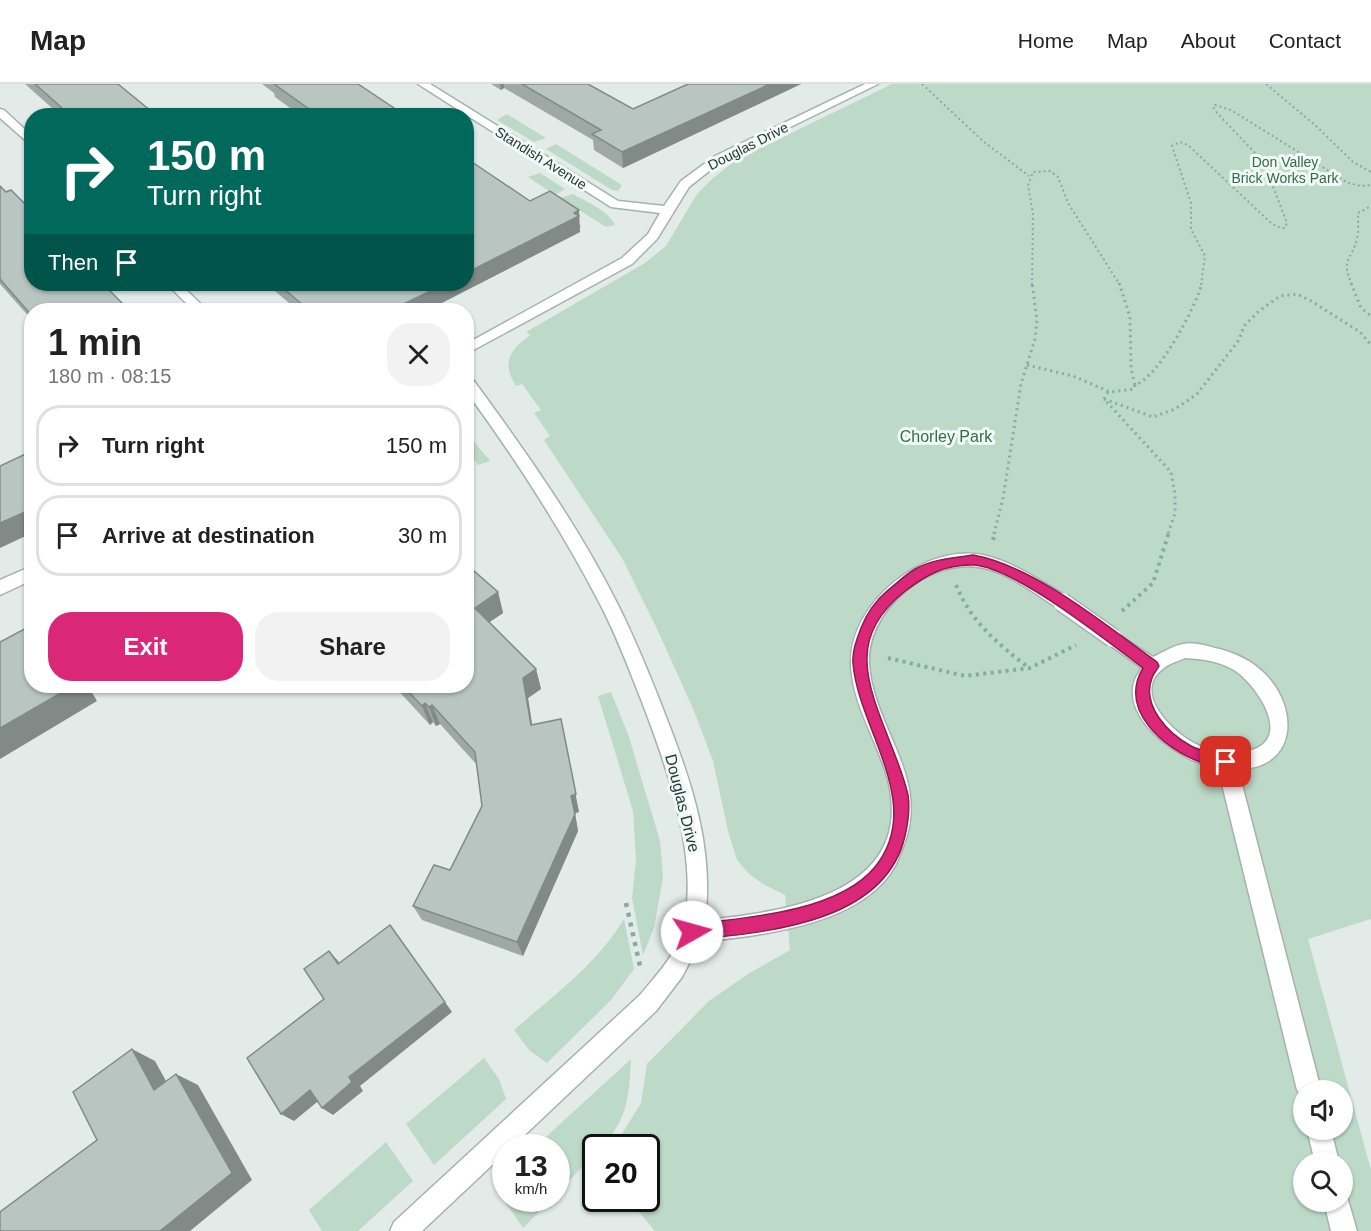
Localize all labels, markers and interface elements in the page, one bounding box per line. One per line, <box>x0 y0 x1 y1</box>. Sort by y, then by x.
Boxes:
text: Map <box>30 25 86 56</box>
text: Home <box>1018 29 1074 52</box>
text: Map <box>1107 29 1148 52</box>
text: About <box>1181 29 1236 52</box>
text: Contact <box>1269 29 1341 52</box>
street label: Douglas Drive <box>705 119 791 173</box>
street label: Standish Avenue <box>492 123 590 193</box>
icon: right <box>48 132 126 210</box>
text: 150 m <box>147 132 266 179</box>
park label: Don Valley Brick Works Park <box>1231 154 1340 186</box>
text: Turn right <box>147 181 262 211</box>
icon: arrive <box>110 246 143 279</box>
text: Then <box>48 250 98 275</box>
text: 1 min <box>48 322 142 363</box>
button: close <box>387 323 450 386</box>
text: 180 m · 08:15 <box>48 365 171 387</box>
park label: Chorley Park <box>900 428 993 445</box>
icon: right <box>51 429 84 462</box>
text: Turn right <box>102 433 204 458</box>
text: 150 m <box>386 433 447 458</box>
icon: arrive <box>51 519 84 552</box>
text: Arrive at destination <box>102 523 315 548</box>
text: 30 m <box>398 523 447 548</box>
button: Exit <box>48 612 243 681</box>
button: Share <box>255 612 450 681</box>
pin <box>1200 736 1251 787</box>
icon: arrive <box>1209 745 1242 778</box>
street label: Douglas Drive <box>662 752 703 854</box>
position arrow <box>660 900 724 964</box>
map controls <box>1293 1080 1353 1212</box>
button: sound <box>1293 1080 1353 1140</box>
speed limit sign: 20 <box>582 1134 660 1212</box>
text: 13 <box>514 1149 548 1182</box>
button: search <box>1293 1152 1353 1212</box>
text: km/h <box>515 1180 547 1197</box>

